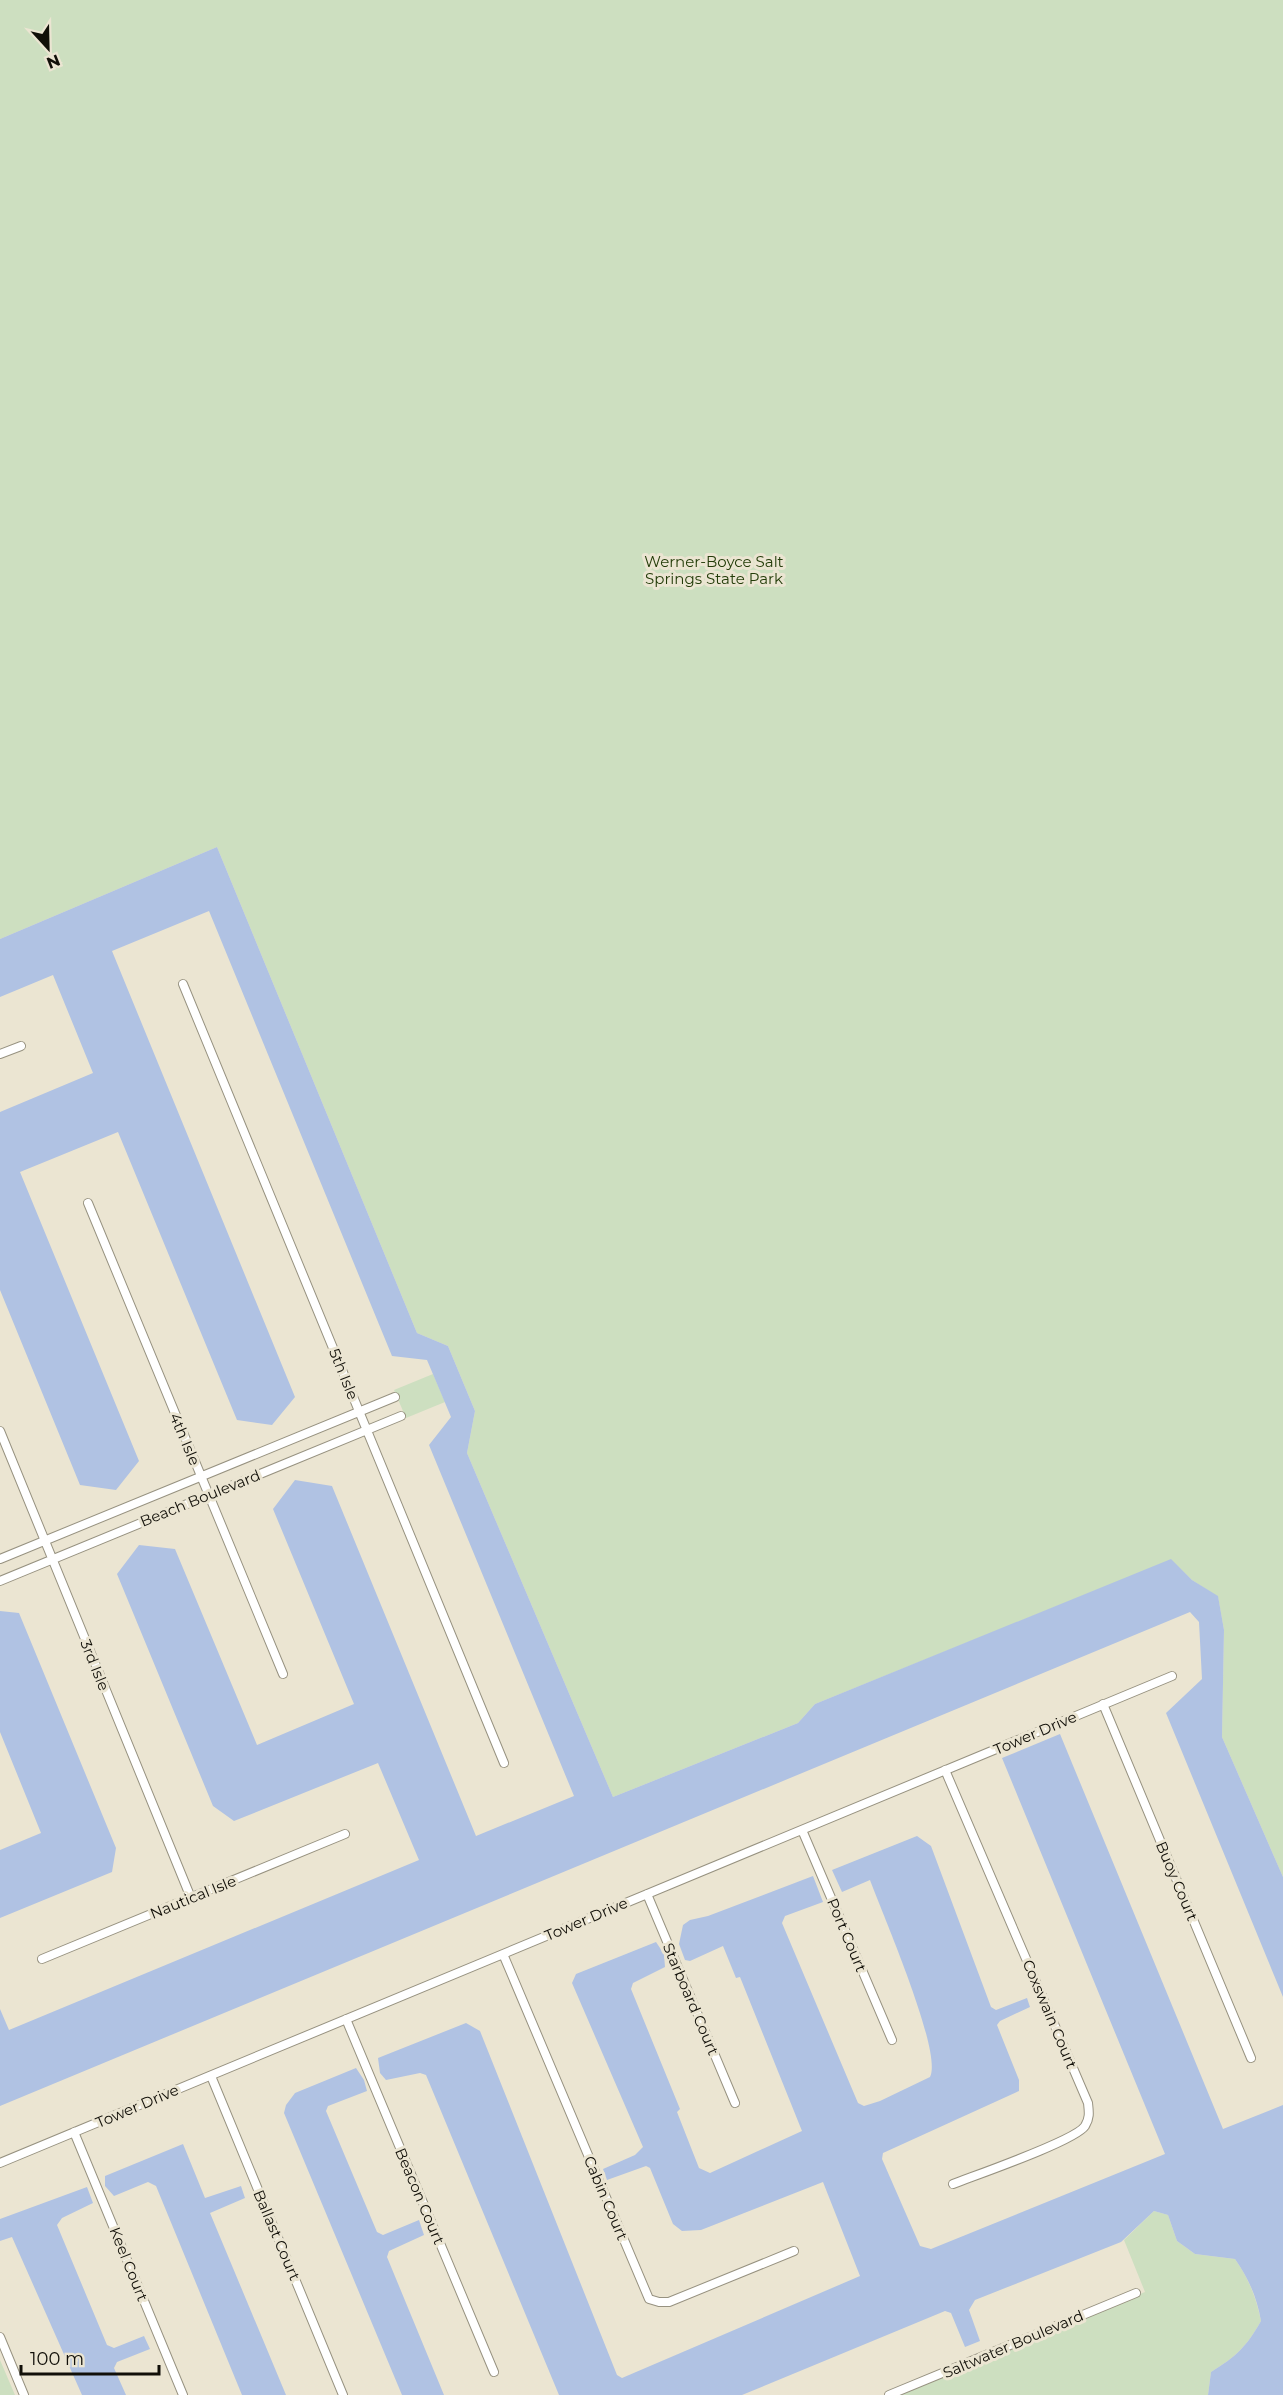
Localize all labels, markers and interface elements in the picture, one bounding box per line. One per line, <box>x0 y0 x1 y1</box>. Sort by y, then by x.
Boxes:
north arrow <box>18 18 78 78</box>
text: N <box>44 50 63 73</box>
park label: Werner-Boyce Salt Springs State Park <box>644 552 784 588</box>
street label: 5th Isle <box>325 1346 363 1402</box>
street label: 4th Isle <box>166 1410 204 1468</box>
street label: Beach Boulevard <box>137 1465 263 1531</box>
street label: 3rd Isle <box>76 1637 114 1693</box>
street label: Tower Drive <box>991 1707 1079 1759</box>
street label: Buoy Court <box>1152 1838 1202 1924</box>
street label: Nautical Isle <box>147 1871 239 1923</box>
street label: Tower Drive <box>542 1893 630 1945</box>
street label: Port Court <box>823 1895 871 1975</box>
street label: Starboard Court <box>659 1940 723 2058</box>
street label: Coxswain Court <box>1019 1957 1081 2071</box>
street label: Tower Drive <box>93 2080 181 2132</box>
street label: Beacon Court <box>391 2145 449 2247</box>
street label: Cabin Court <box>580 2153 632 2243</box>
street label: Ballast Court <box>249 2187 305 2283</box>
street label: Keel Court <box>105 2224 153 2304</box>
street label: Saltwater Boulevard <box>940 2306 1086 2382</box>
scale bar <box>21 2338 159 2376</box>
text: 100 m <box>30 2348 84 2370</box>

